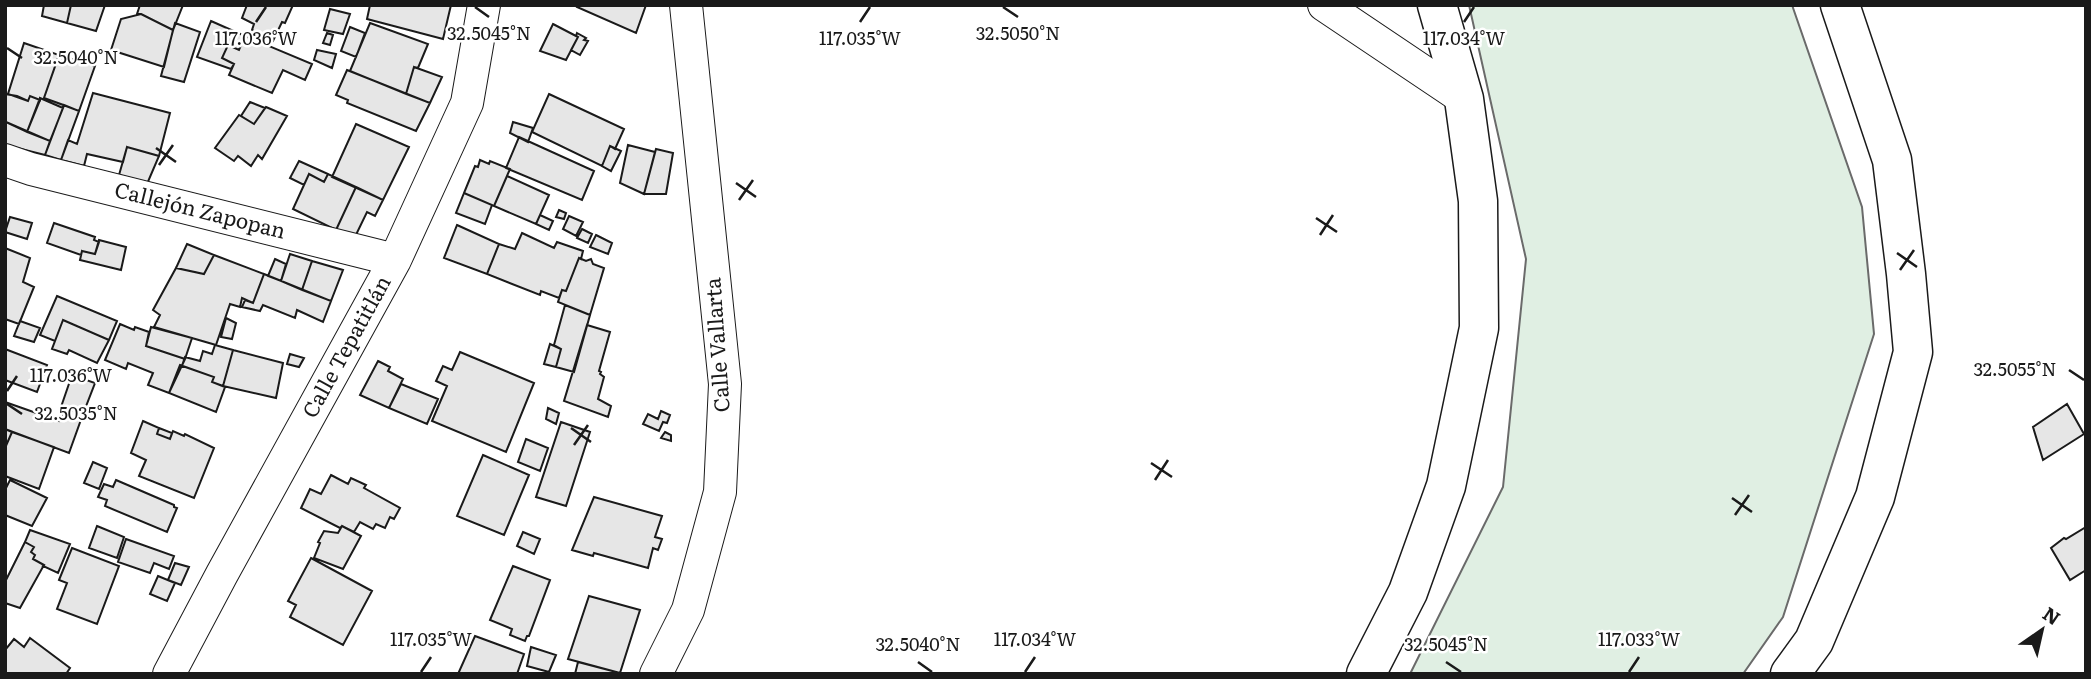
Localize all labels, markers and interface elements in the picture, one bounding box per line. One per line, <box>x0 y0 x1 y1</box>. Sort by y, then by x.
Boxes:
text: 32.5045°N <box>447 19 531 46</box>
text: 32.5050°N <box>976 19 1060 46</box>
text: 117.036°W <box>215 24 298 51</box>
text: 117.035°W <box>819 24 901 51</box>
text: 117.034°W <box>1423 24 1506 51</box>
text: 32.5040°N <box>33 43 119 70</box>
street label: Callejón Zapopan <box>112 172 289 245</box>
street label: Calle Tepatitlán <box>293 269 397 423</box>
street label: Calle Vallarta <box>695 276 736 414</box>
text: 32.5055°N <box>1973 355 2057 382</box>
text: 117.036°W <box>30 361 113 388</box>
text: 32.5035°N <box>34 399 118 426</box>
north arrow <box>2007 595 2077 665</box>
text: N <box>2038 599 2067 631</box>
text: 117.035°W <box>390 625 472 652</box>
text: 117.034°W <box>994 625 1077 652</box>
text: 117.033°W <box>1598 625 1680 652</box>
text: 32.5040°N <box>875 630 961 657</box>
text: 32.5045°N <box>1404 630 1488 657</box>

